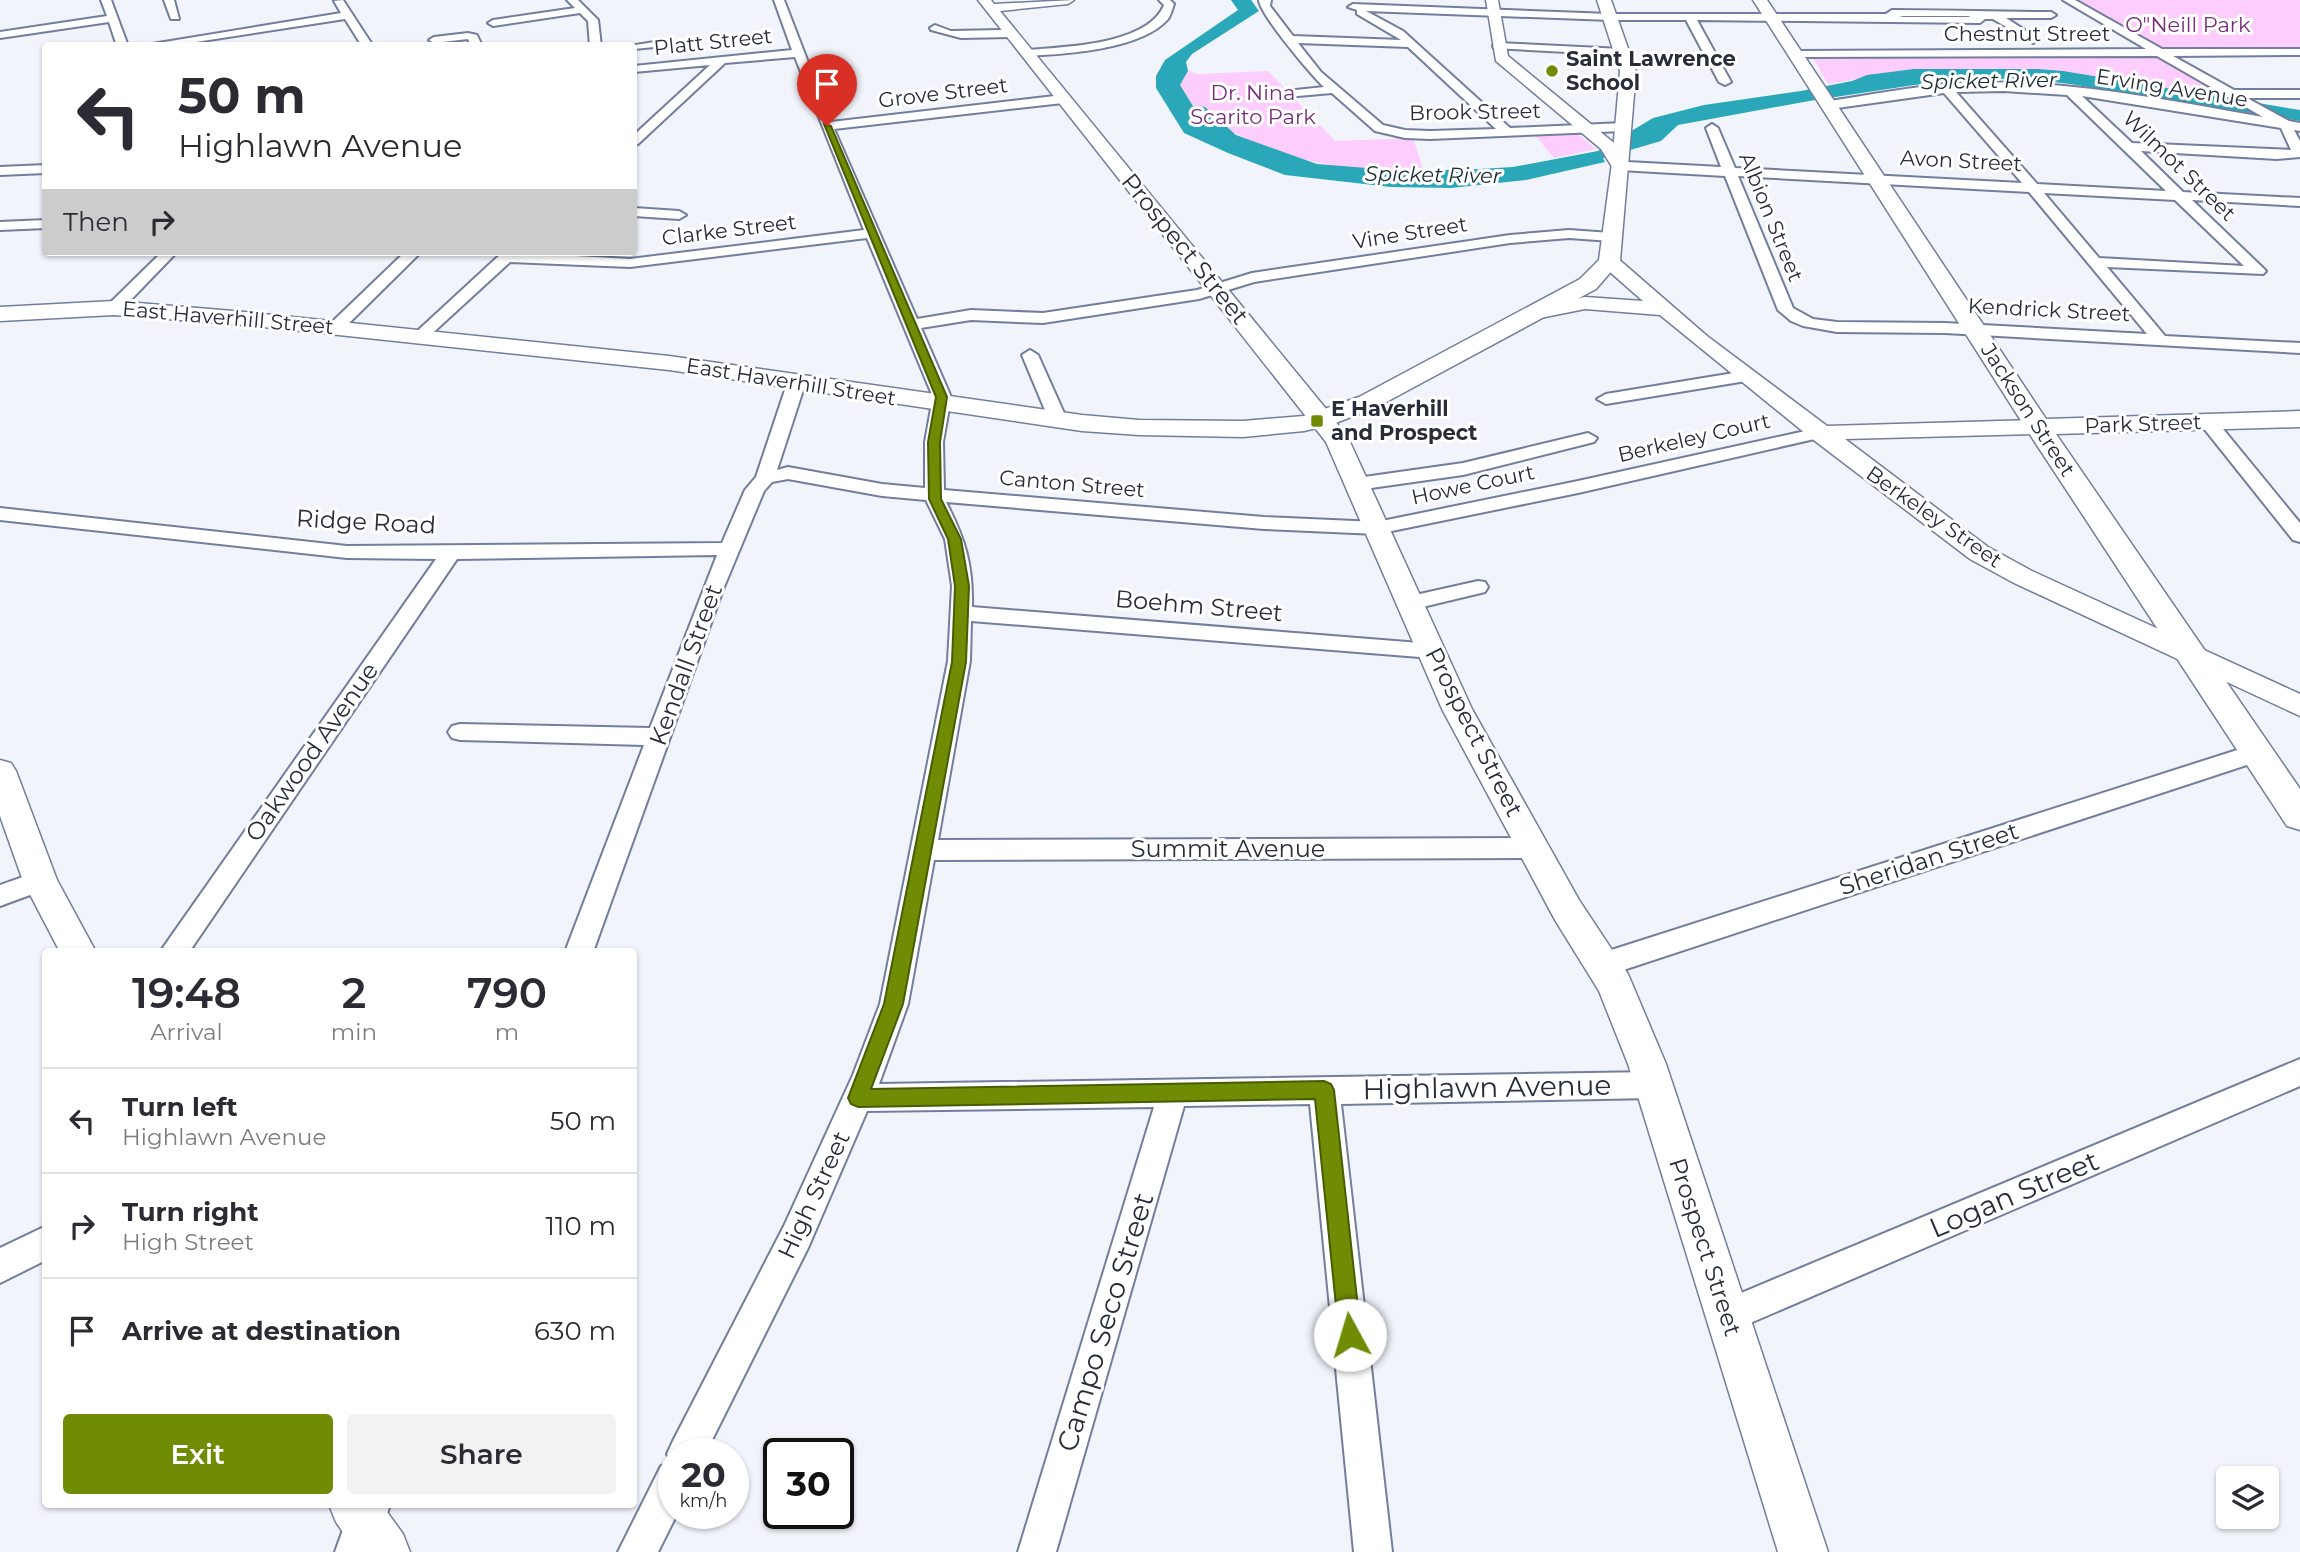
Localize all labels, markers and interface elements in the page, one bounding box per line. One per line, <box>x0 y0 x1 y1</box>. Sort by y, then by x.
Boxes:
park label: O"Neill Park <box>2125 12 2251 37</box>
street label: Chestnut Street <box>1944 21 2110 46</box>
street label: Platt Street <box>653 23 773 60</box>
place label: Saint Lawrence School <box>1566 46 1736 95</box>
pin <box>797 54 857 126</box>
marker: Saint Lawrence School <box>1544 63 1560 79</box>
street label: Erving Avenue <box>2094 63 2250 112</box>
icon: arrive <box>808 65 846 103</box>
text: 50 m <box>178 66 306 125</box>
water label: Spicket River <box>1921 67 2058 94</box>
icon: left <box>63 70 154 161</box>
street label: Grove Street <box>877 72 1009 113</box>
park label: Dr. Nina Scarito Park <box>1190 80 1316 129</box>
street label: Brook Street <box>1409 98 1541 125</box>
street label: Wilmot Street <box>2118 106 2241 226</box>
text: Highlawn Avenue <box>178 126 462 165</box>
street label: Avon Street <box>1899 145 2023 176</box>
street label: Albion Street <box>1734 149 1809 285</box>
water label: Spicket River <box>1365 161 1502 188</box>
street label: Prospect Street <box>1116 167 1255 330</box>
icon: right <box>143 203 181 241</box>
text: Then <box>63 206 129 238</box>
street label: Clarke Street <box>660 209 797 250</box>
street label: Vine Street <box>1351 211 1469 254</box>
street label: Kendrick Street <box>1967 293 2131 326</box>
street label: East Haverhill Street <box>121 296 335 339</box>
street label: Jackson Street <box>1976 338 2081 481</box>
street label: East Haverhill Street <box>684 353 898 410</box>
place label: E Haverhill and Prospect <box>1331 396 1477 445</box>
street label: Berkeley Court <box>1615 408 1773 467</box>
street label: Park Street <box>2084 409 2202 438</box>
marker: E Haverhill and Prospect <box>1309 413 1325 429</box>
street label: Howe Court <box>1409 459 1537 510</box>
street label: Berkeley Street <box>1862 460 2007 573</box>
street label: Canton Street <box>998 465 1146 502</box>
street label: Ridge Road <box>295 503 437 540</box>
street label: Kendall Street <box>643 580 728 749</box>
street label: Boehm Street <box>1114 584 1284 627</box>
street label: Prospect Street <box>1419 642 1530 821</box>
street label: Oakwood Avenue <box>239 657 384 847</box>
street label: Sheridan Street <box>1835 816 2022 901</box>
street label: Summit Avenue <box>1131 834 1325 863</box>
text: 19:48 <box>132 967 241 1019</box>
text: 2 <box>342 967 366 1019</box>
text: 790 <box>467 967 547 1019</box>
text: Arrival <box>150 1018 223 1046</box>
text: min <box>331 1018 377 1046</box>
text: m <box>495 1018 519 1046</box>
street label: Highlawn Avenue <box>1362 1068 1612 1106</box>
text: Turn left <box>122 1091 238 1123</box>
icon: left <box>63 1102 101 1140</box>
text: 50 m <box>550 1105 616 1137</box>
text: Highlawn Avenue <box>122 1123 326 1151</box>
street label: High Street <box>771 1126 856 1263</box>
street label: Logan Street <box>1924 1143 2104 1245</box>
street label: Prospect Street <box>1663 1154 1748 1340</box>
street label: Campo Seco Street <box>1049 1188 1161 1456</box>
text: Turn right <box>122 1196 258 1228</box>
icon: right <box>63 1207 101 1245</box>
text: 110 m <box>546 1210 616 1242</box>
text: High Street <box>122 1228 254 1256</box>
position arrow <box>1313 1298 1387 1372</box>
icon: arrive <box>63 1312 101 1350</box>
text: Arrive at destination <box>122 1315 401 1347</box>
text: 630 m <box>534 1315 616 1347</box>
button: Exit <box>63 1414 333 1494</box>
button: Share <box>347 1414 616 1494</box>
speed limit sign: 30 <box>763 1438 854 1529</box>
text: 20 <box>681 1453 726 1496</box>
map controls <box>2216 1466 2279 1529</box>
button: layers <box>2216 1466 2279 1529</box>
text: km/h <box>679 1490 728 1512</box>

